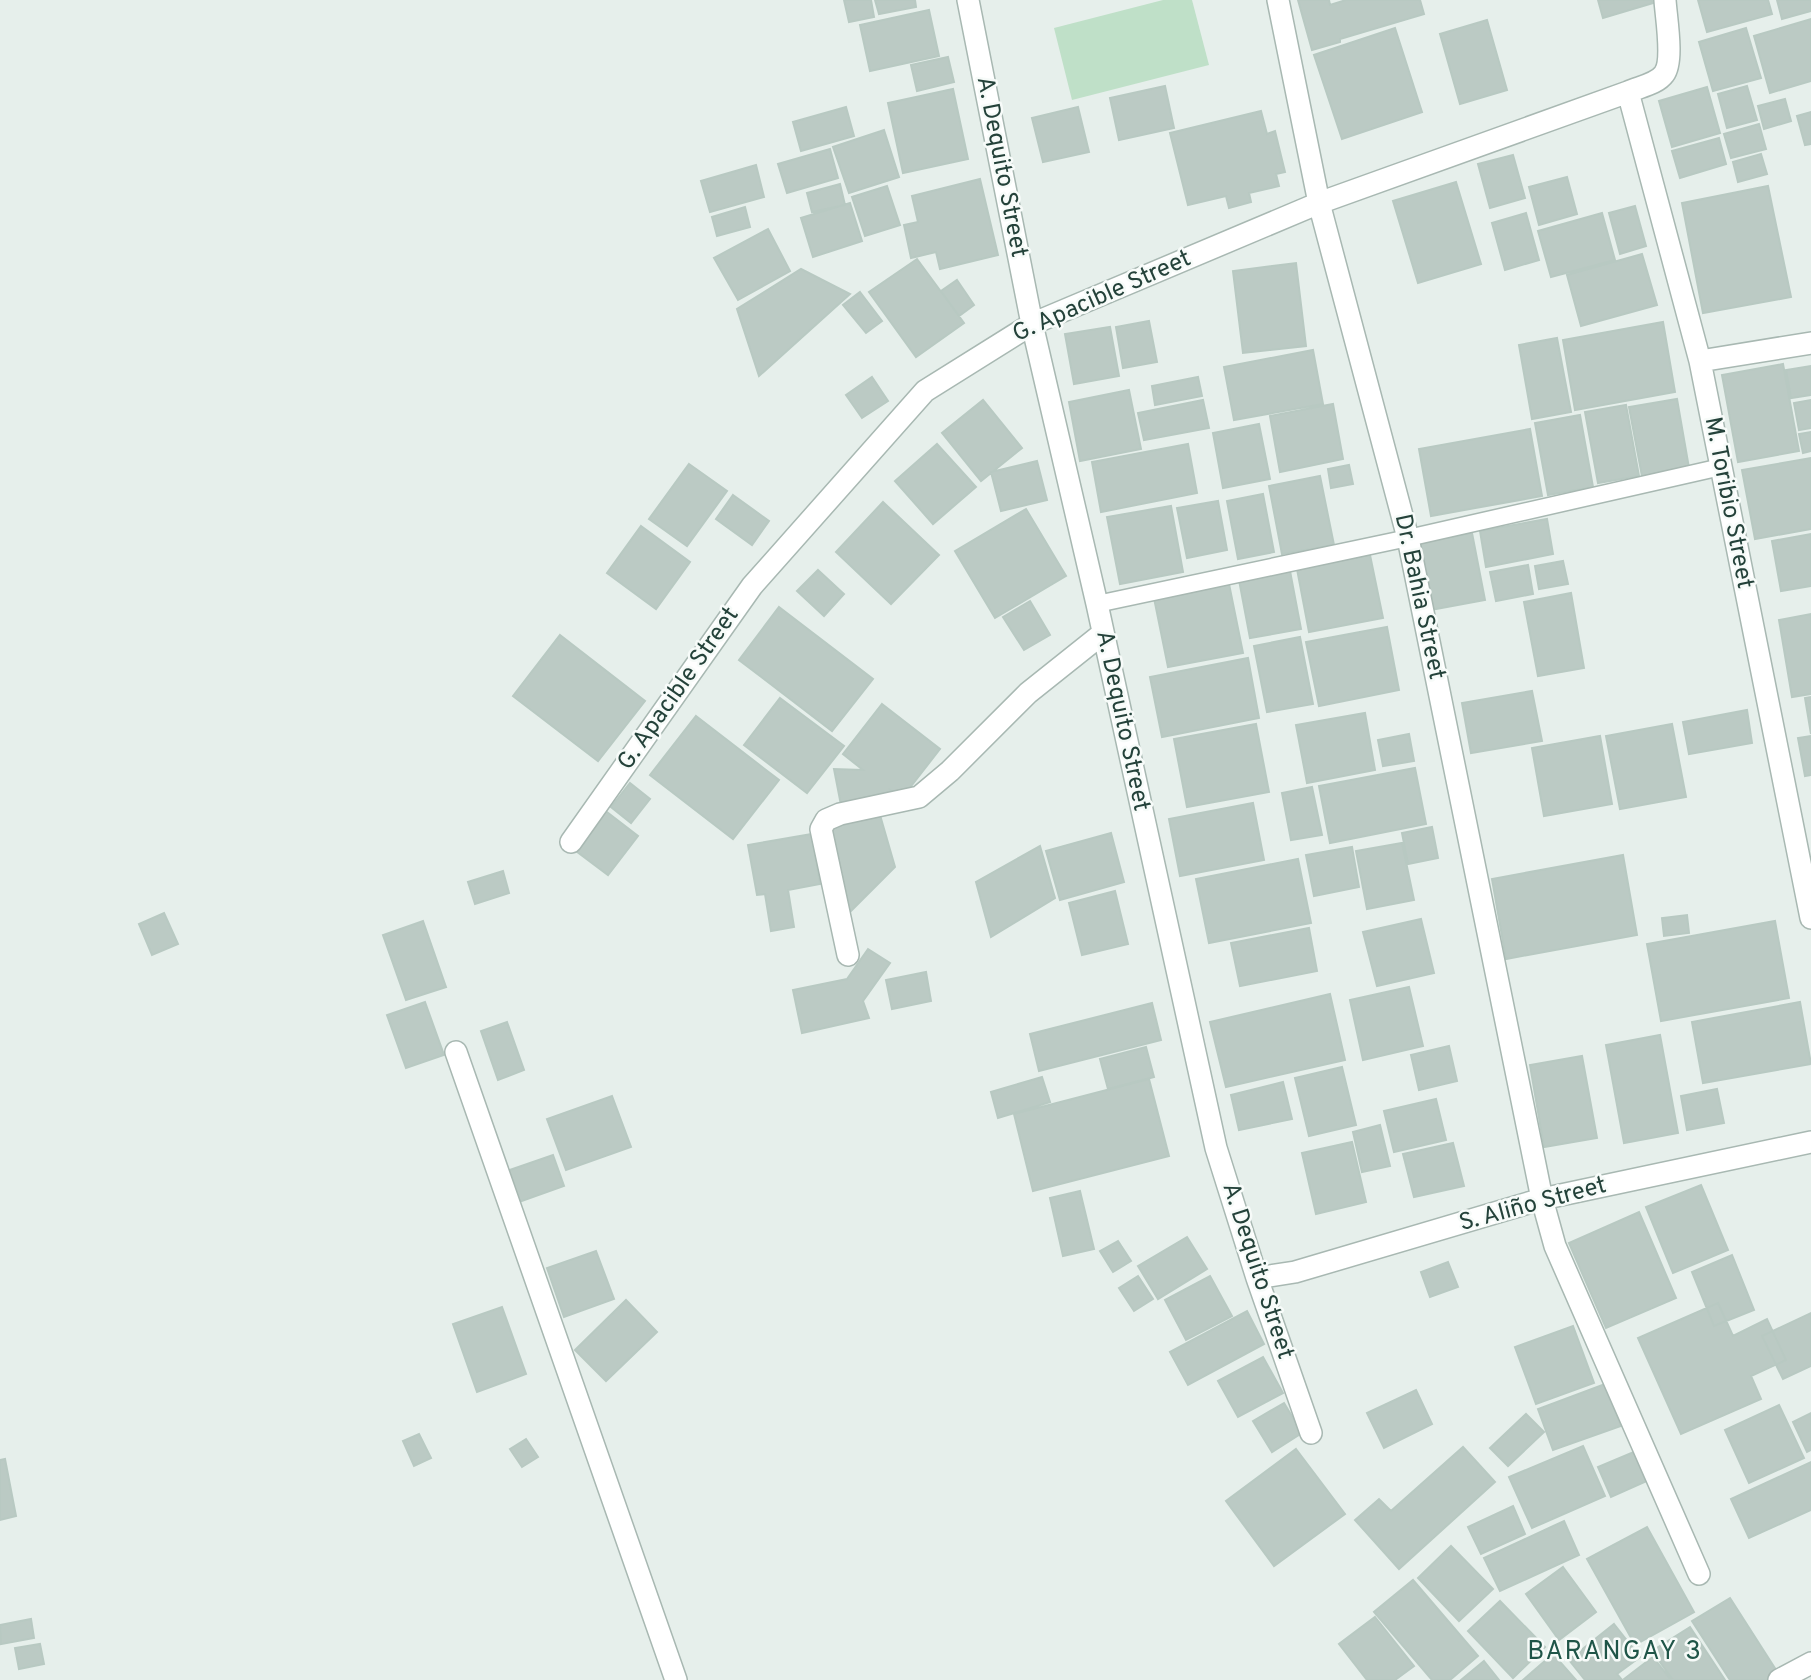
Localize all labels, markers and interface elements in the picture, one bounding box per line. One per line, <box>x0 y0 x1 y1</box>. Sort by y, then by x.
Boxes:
street label: A. Dequito Street <box>969 74 1033 260</box>
street label: G. Apacible Street <box>1008 244 1196 350</box>
street label: M. Toribio Street <box>1697 415 1759 591</box>
street label: Dr. Bahia Street <box>1387 511 1451 683</box>
street label: G. Apacible Street <box>612 602 746 776</box>
street label: A. Dequito Street <box>1088 628 1156 814</box>
street label: S. Aliño Street <box>1456 1171 1610 1239</box>
street label: A. Dequito Street <box>1214 1179 1300 1363</box>
district label: BARANGAY 3 <box>1527 1636 1703 1669</box>

